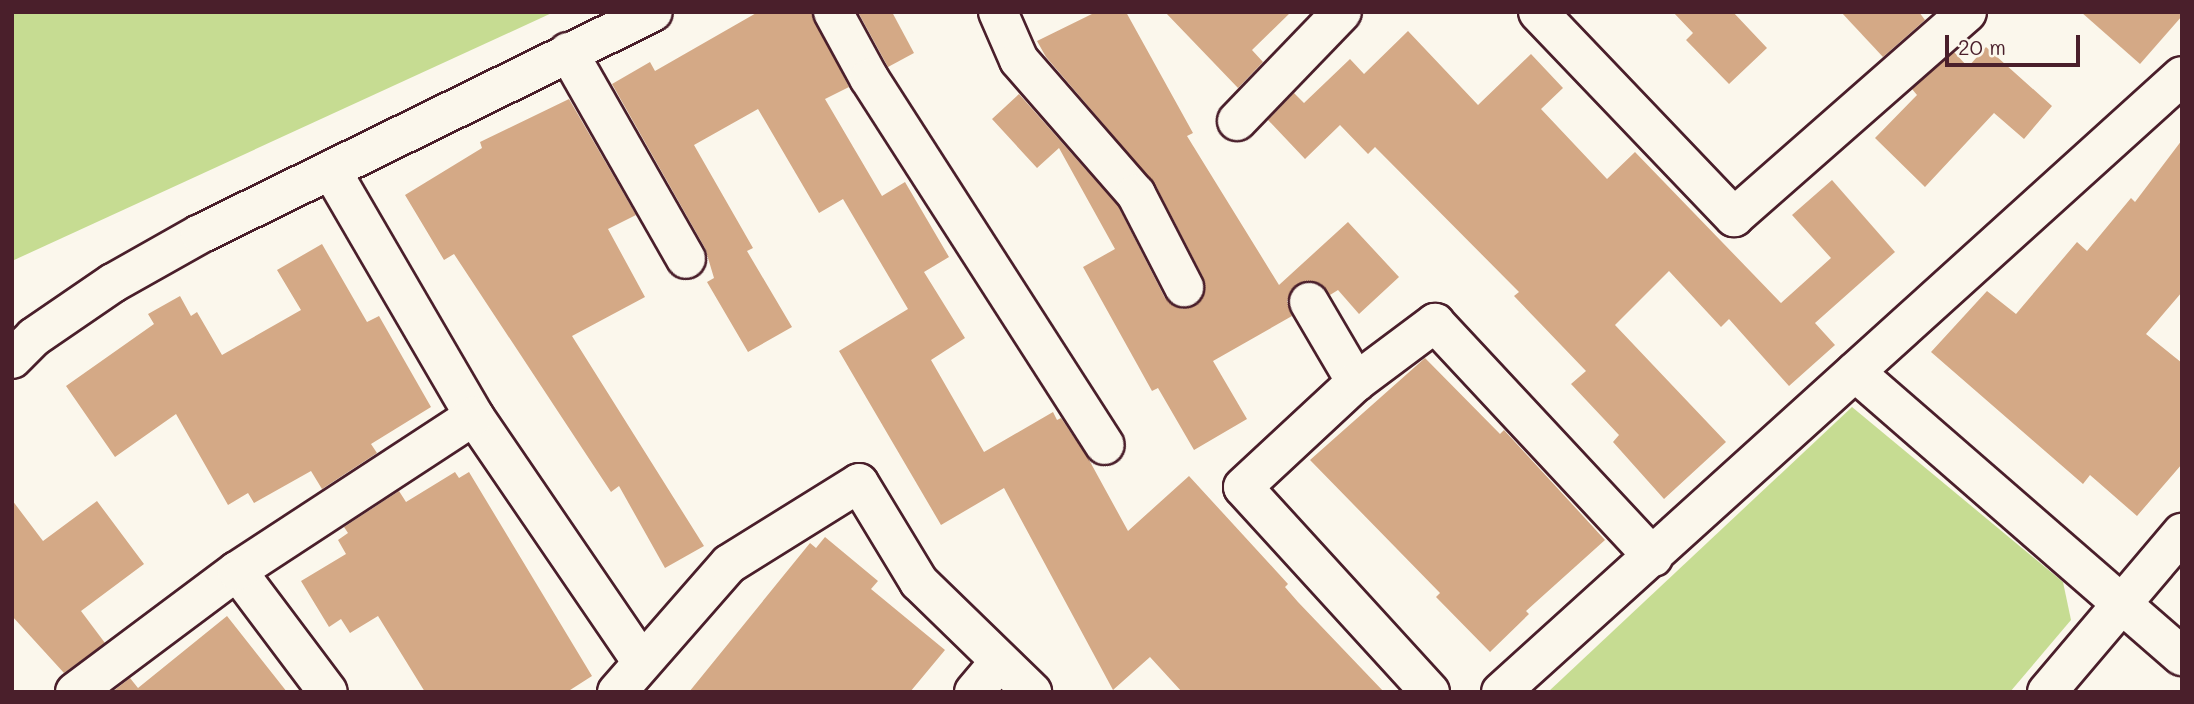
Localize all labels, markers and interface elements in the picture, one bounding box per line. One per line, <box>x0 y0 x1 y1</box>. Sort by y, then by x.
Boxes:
scale bar <box>1949 21 2084 65</box>
text: 20 m <box>1958 33 2006 60</box>

